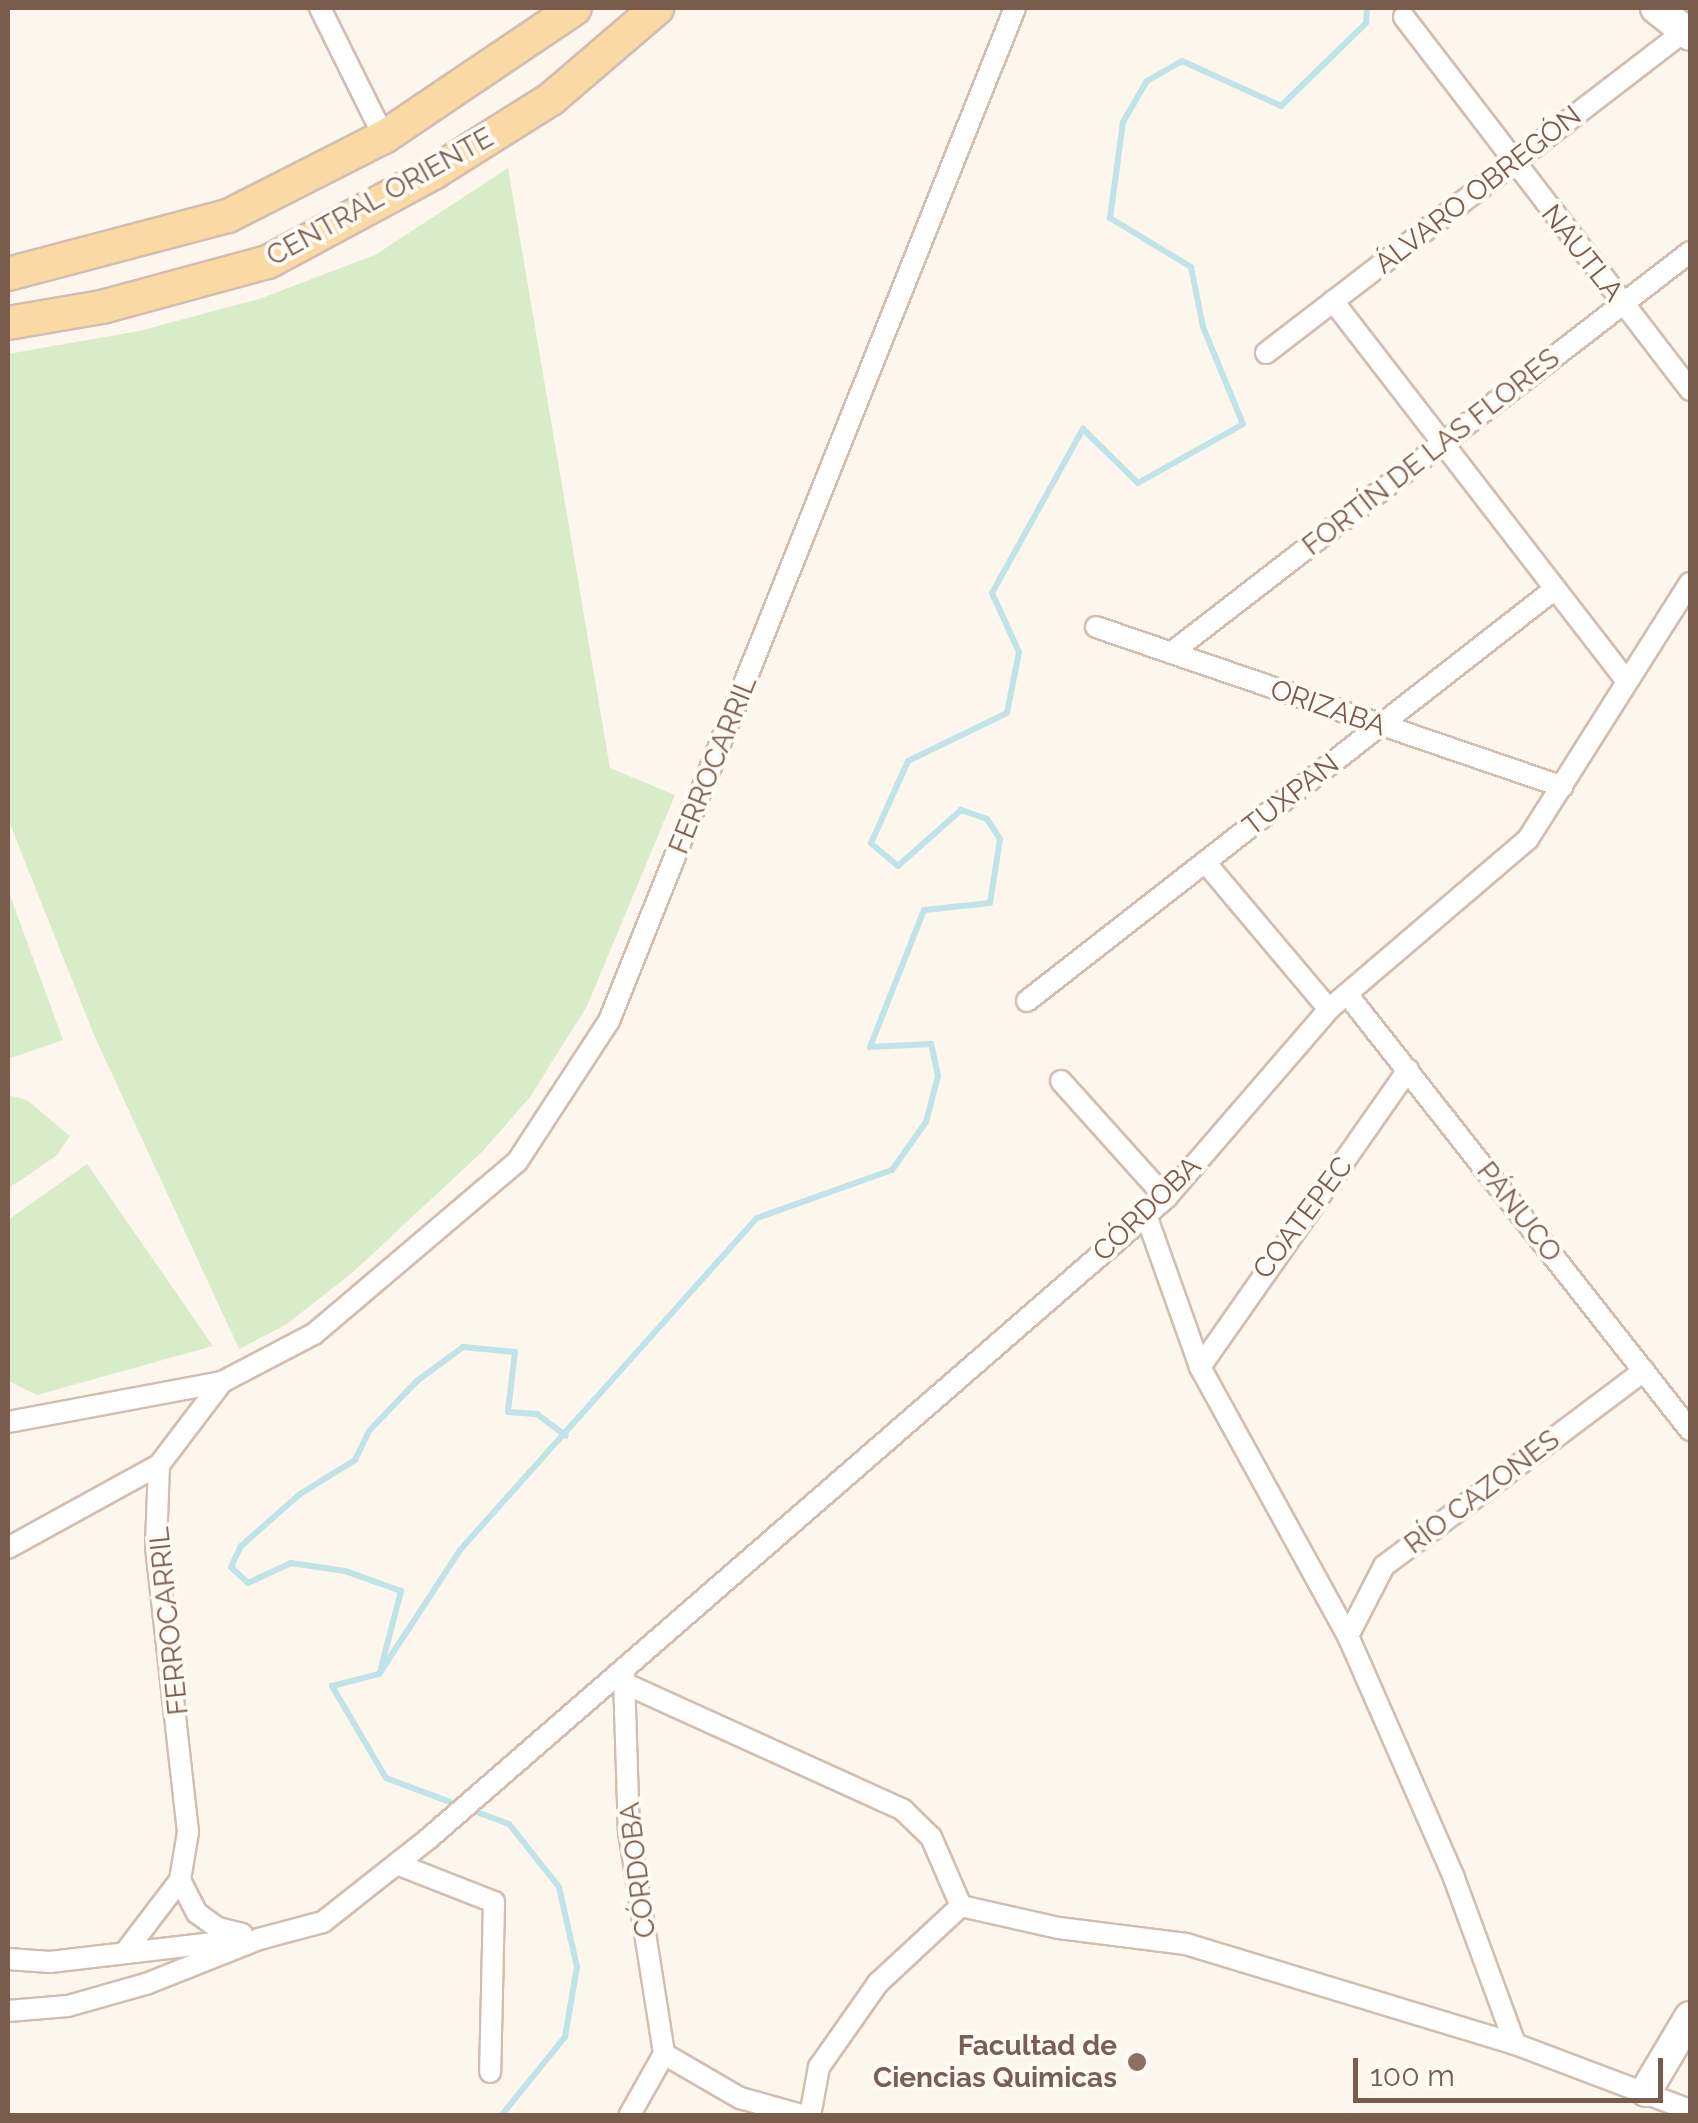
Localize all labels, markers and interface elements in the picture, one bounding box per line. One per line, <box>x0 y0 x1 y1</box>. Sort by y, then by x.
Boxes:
street label: ÁLVARO OBREGÓN <box>1368 99 1588 281</box>
street label: CENTRAL ORIENTE <box>261 121 499 273</box>
street label: NAUTLA <box>1534 198 1630 308</box>
street label: FORTÍN DE LAS FLORES <box>1296 341 1566 563</box>
street label: FERROCARRIL <box>662 671 764 859</box>
street label: ORIZABA <box>1266 673 1390 743</box>
street label: TUXPAN <box>1236 747 1346 843</box>
street label: CÓRDOBA <box>1086 1150 1208 1268</box>
street label: COATEPEC <box>1246 1150 1360 1286</box>
street label: PÁNUCO <box>1470 1155 1568 1269</box>
street label: RÍO CAZONES <box>1398 1423 1566 1561</box>
street label: FERROCARRIL <box>142 1525 196 1717</box>
street label: CÓRDOBA <box>613 1800 663 1940</box>
place label: Facultad de Ciencias Quimicas <box>873 2029 1117 2095</box>
scale bar <box>1358 2038 1668 2100</box>
marker: Facultad de Ciencias Quimicas <box>1126 2051 1148 2073</box>
text: 100 m <box>1370 2058 1455 2093</box>

